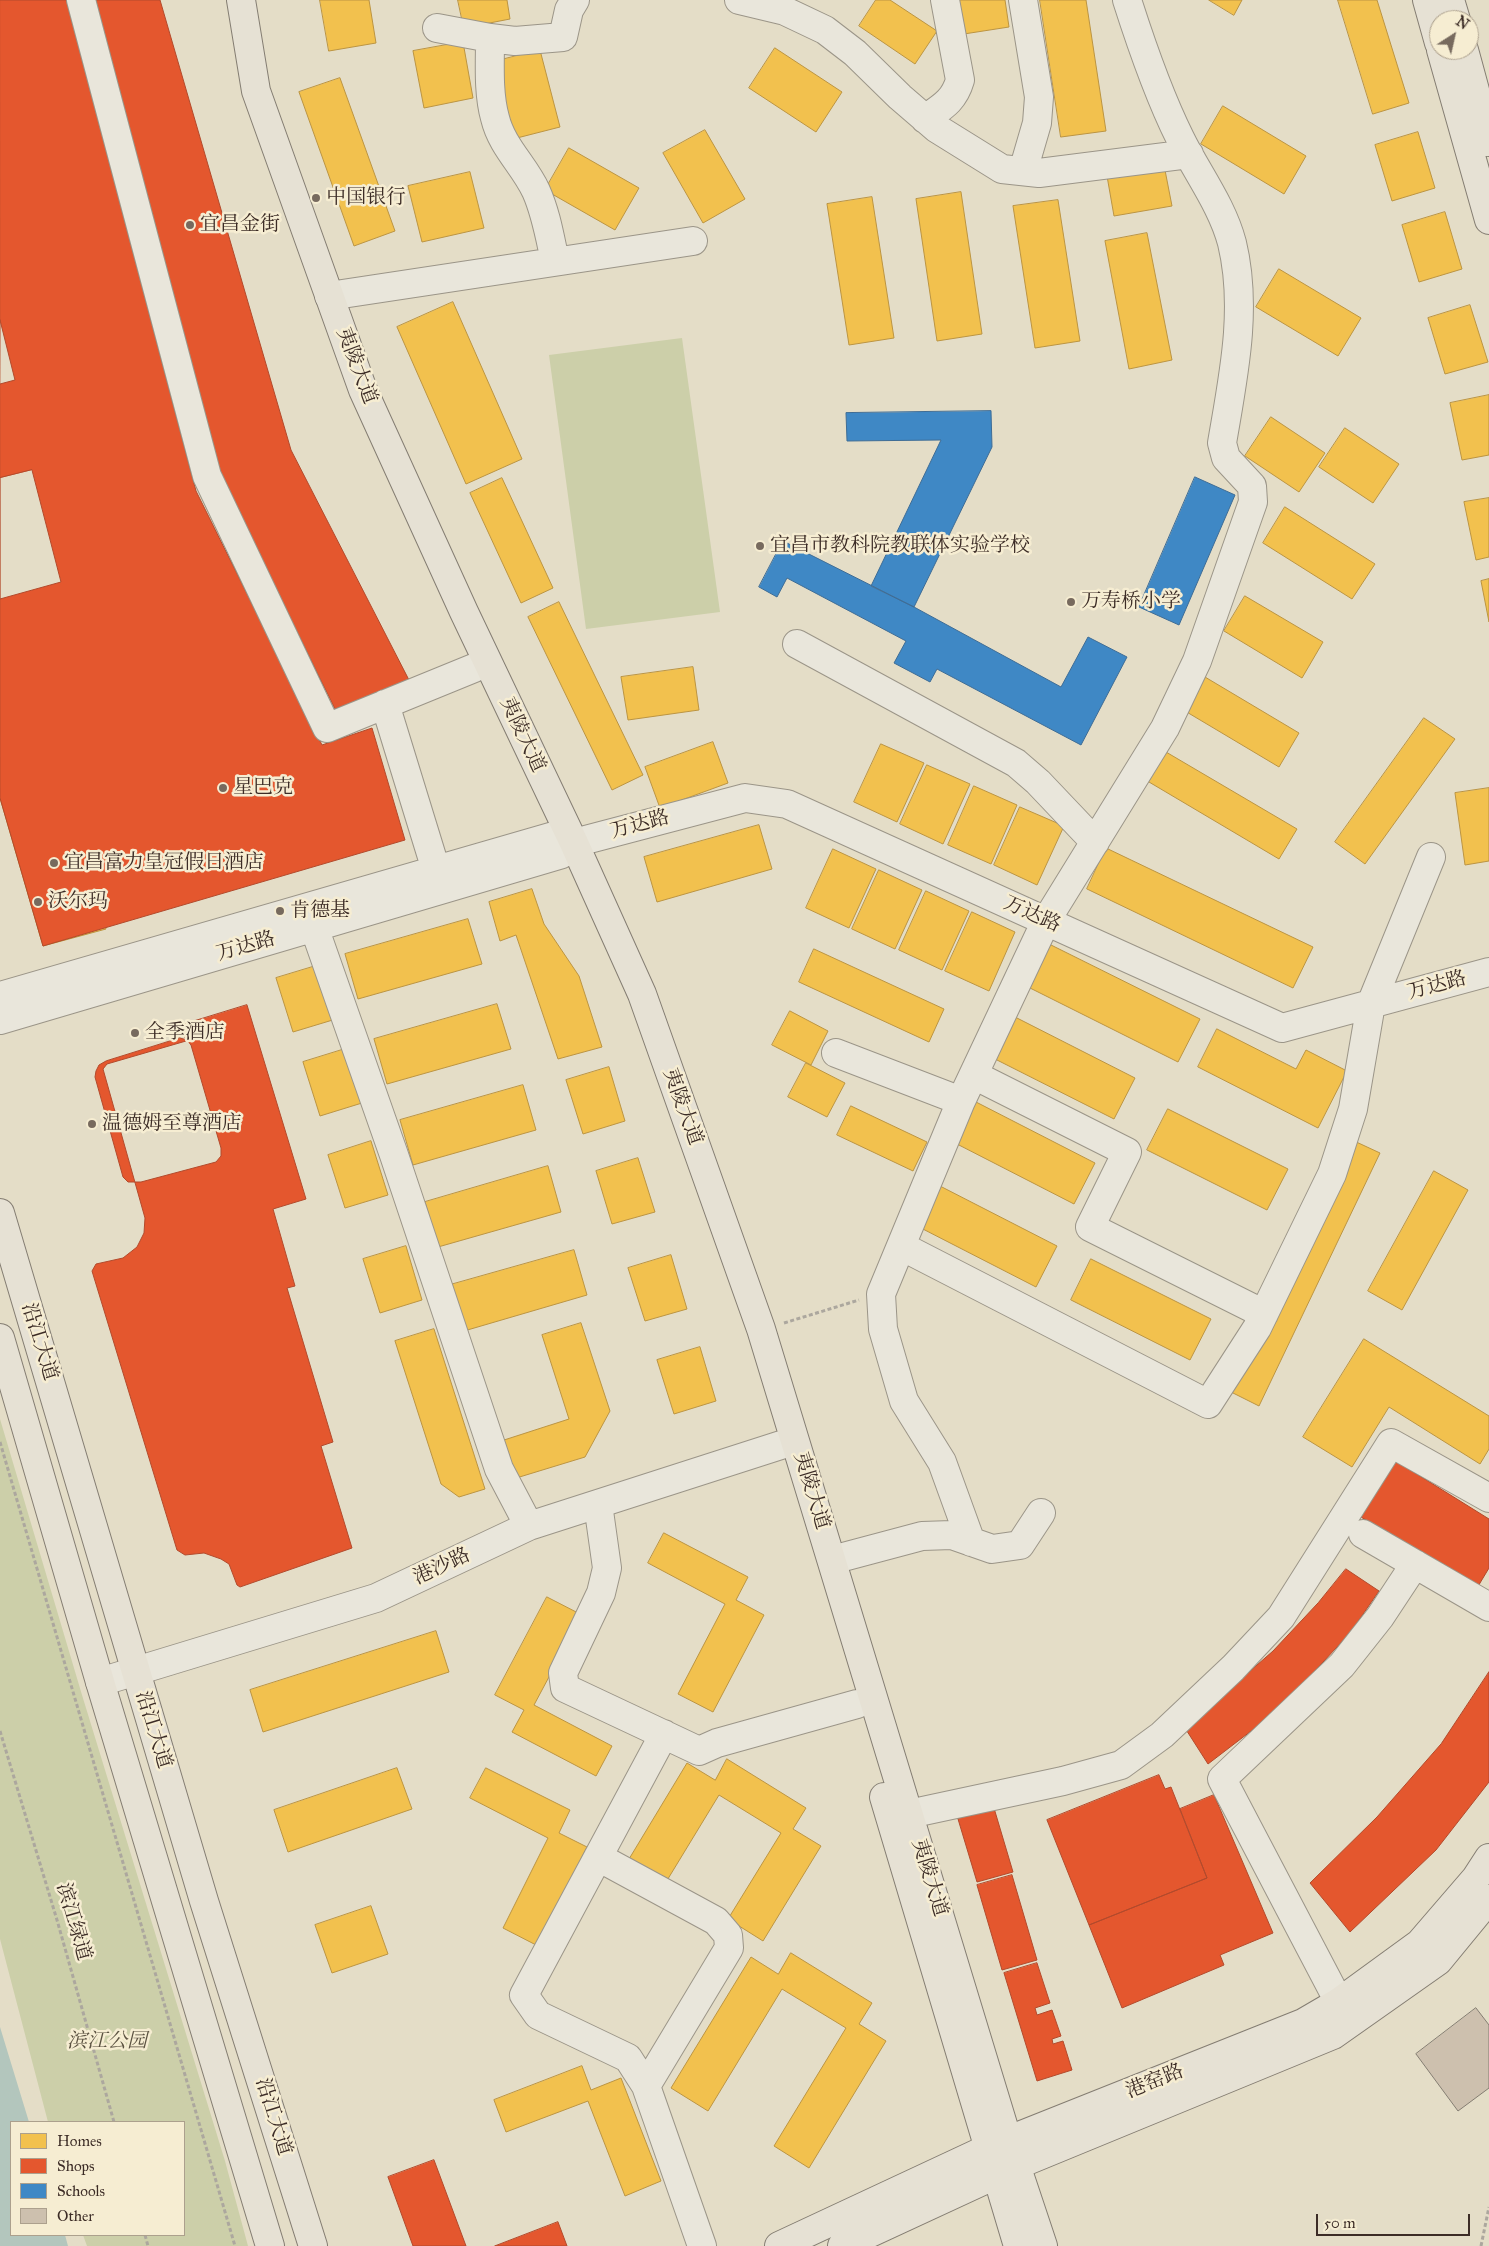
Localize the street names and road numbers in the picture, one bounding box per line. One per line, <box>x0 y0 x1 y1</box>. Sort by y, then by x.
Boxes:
street label: 夷陵大道 <box>330 324 382 408</box>
street label: 夷陵大道 <box>494 694 550 776</box>
street label: 万达路 <box>608 806 672 844</box>
street label: 万达路 <box>1000 892 1064 938</box>
street label: 万达路 <box>214 927 278 967</box>
street label: 万达路 <box>1405 967 1469 1005</box>
street label: 夷陵大道 <box>657 1065 707 1149</box>
street label: 沿江大道 <box>16 1300 62 1384</box>
street label: 夷陵大道 <box>788 1449 834 1533</box>
street label: 港沙路 <box>410 1543 474 1591</box>
street label: 沿江大道 <box>130 1688 176 1772</box>
street label: 夷陵大道 <box>906 1836 952 1920</box>
street label: 滨江绿道 <box>50 1880 96 1964</box>
street label: 港窑路 <box>1123 2060 1187 2104</box>
street label: 沿江大道 <box>250 2075 296 2159</box>

